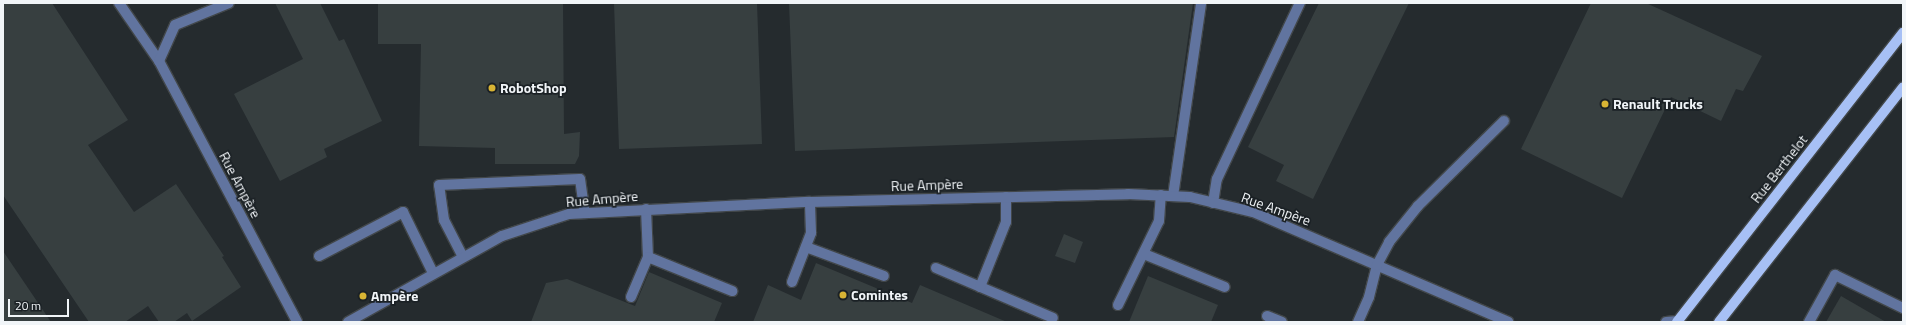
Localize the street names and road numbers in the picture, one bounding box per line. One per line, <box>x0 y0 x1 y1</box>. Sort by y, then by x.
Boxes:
street label: Rue Berthelot <box>1747 132 1811 206</box>
street label: Rue Ampère <box>216 149 264 221</box>
street label: Rue Ampère <box>891 175 963 195</box>
street label: Rue Ampère <box>565 187 639 211</box>
street label: Rue Ampère <box>1239 189 1313 229</box>

